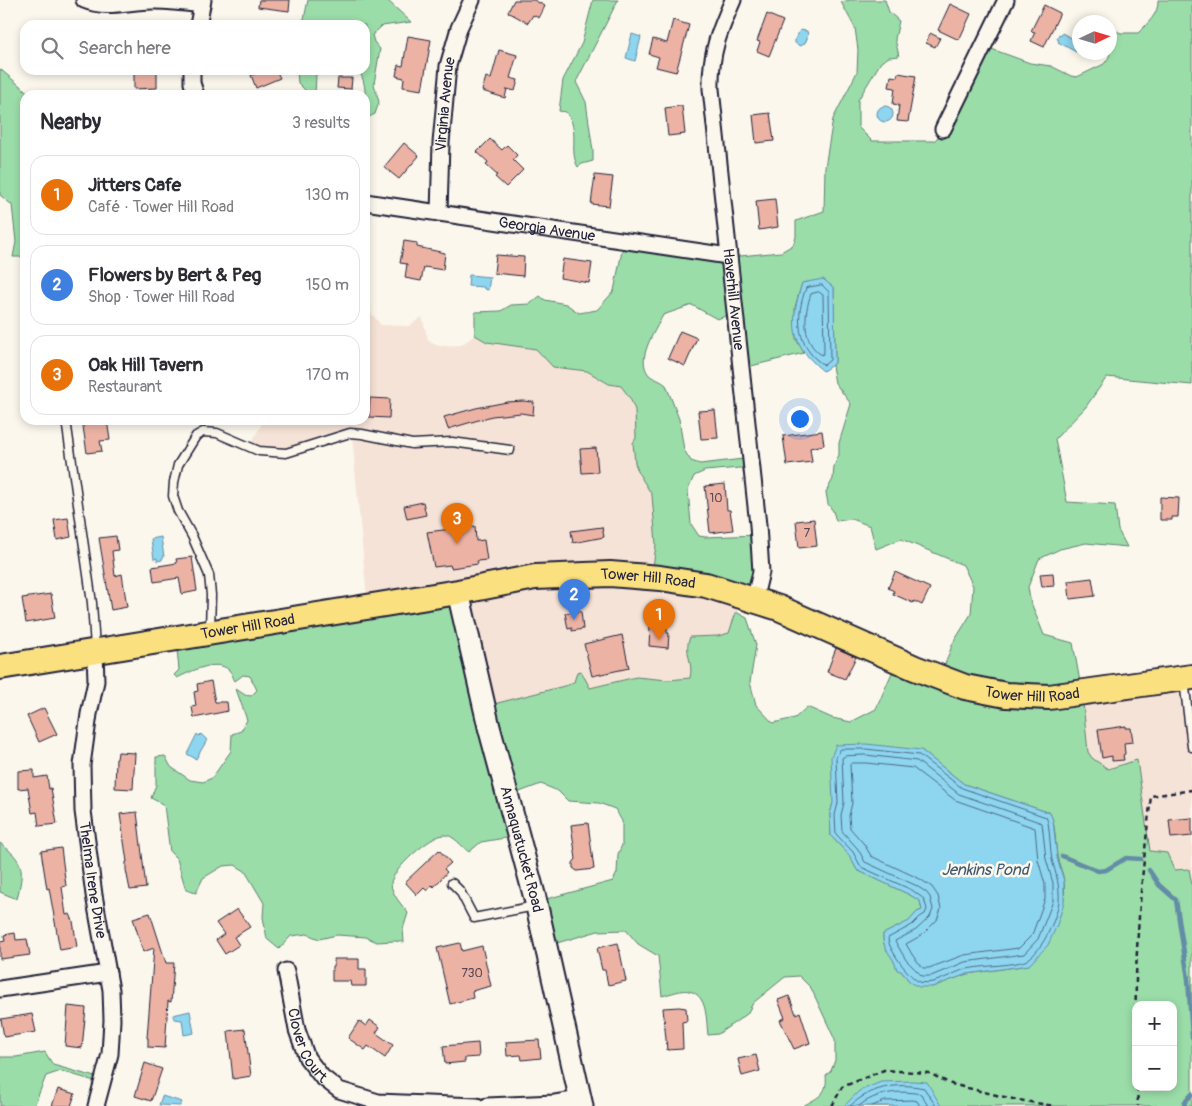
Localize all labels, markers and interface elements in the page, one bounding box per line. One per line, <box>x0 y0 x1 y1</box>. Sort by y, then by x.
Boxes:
north arrow <box>1072 15 1117 60</box>
search box <box>20 20 370 75</box>
icon: search <box>38 34 66 62</box>
text: Search here <box>78 36 171 60</box>
street label: Virginia Avenue <box>431 54 460 152</box>
text: Nearby <box>40 109 101 136</box>
text: 3 results <box>292 113 350 133</box>
text: Jitters Cafe <box>88 173 181 197</box>
text: 1 <box>54 185 60 205</box>
text: 130 m <box>305 185 349 205</box>
text: Café · Tower Hill Road <box>88 197 234 217</box>
street label: Georgia Avenue <box>497 213 597 246</box>
street label: Haverhill Avenue <box>719 247 749 352</box>
text: Flowers by Bert & Peg <box>88 263 261 287</box>
text: 2 <box>53 275 61 295</box>
text: 150 m <box>305 275 349 295</box>
text: Shop · Tower Hill Road <box>88 287 235 307</box>
text: Oak Hill Tavern <box>88 353 203 377</box>
text: 3 <box>53 365 61 385</box>
text: 170 m <box>306 365 349 385</box>
text: Restaurant <box>88 377 162 397</box>
your location <box>787 406 813 432</box>
house number: 10 <box>710 491 722 506</box>
pin: 3 <box>441 503 473 544</box>
house number: 7 <box>804 526 811 541</box>
street label: Tower Hill Road <box>600 564 697 593</box>
pin: 2 <box>558 579 590 620</box>
pin: 1 <box>643 599 675 640</box>
street label: Tower Hill Road <box>199 609 296 644</box>
street label: Tower Hill Road <box>983 682 1081 706</box>
street label: Annaquatucket Road <box>496 784 547 914</box>
street label: Thelma Irene Drive <box>75 821 111 940</box>
water label: Jenkins Pond <box>941 860 1031 880</box>
house number: 730 <box>461 966 483 981</box>
map controls <box>1132 1001 1177 1091</box>
button: + <box>1132 1001 1177 1046</box>
street label: Clover Court <box>284 1007 332 1088</box>
button: − <box>1132 1046 1177 1091</box>

